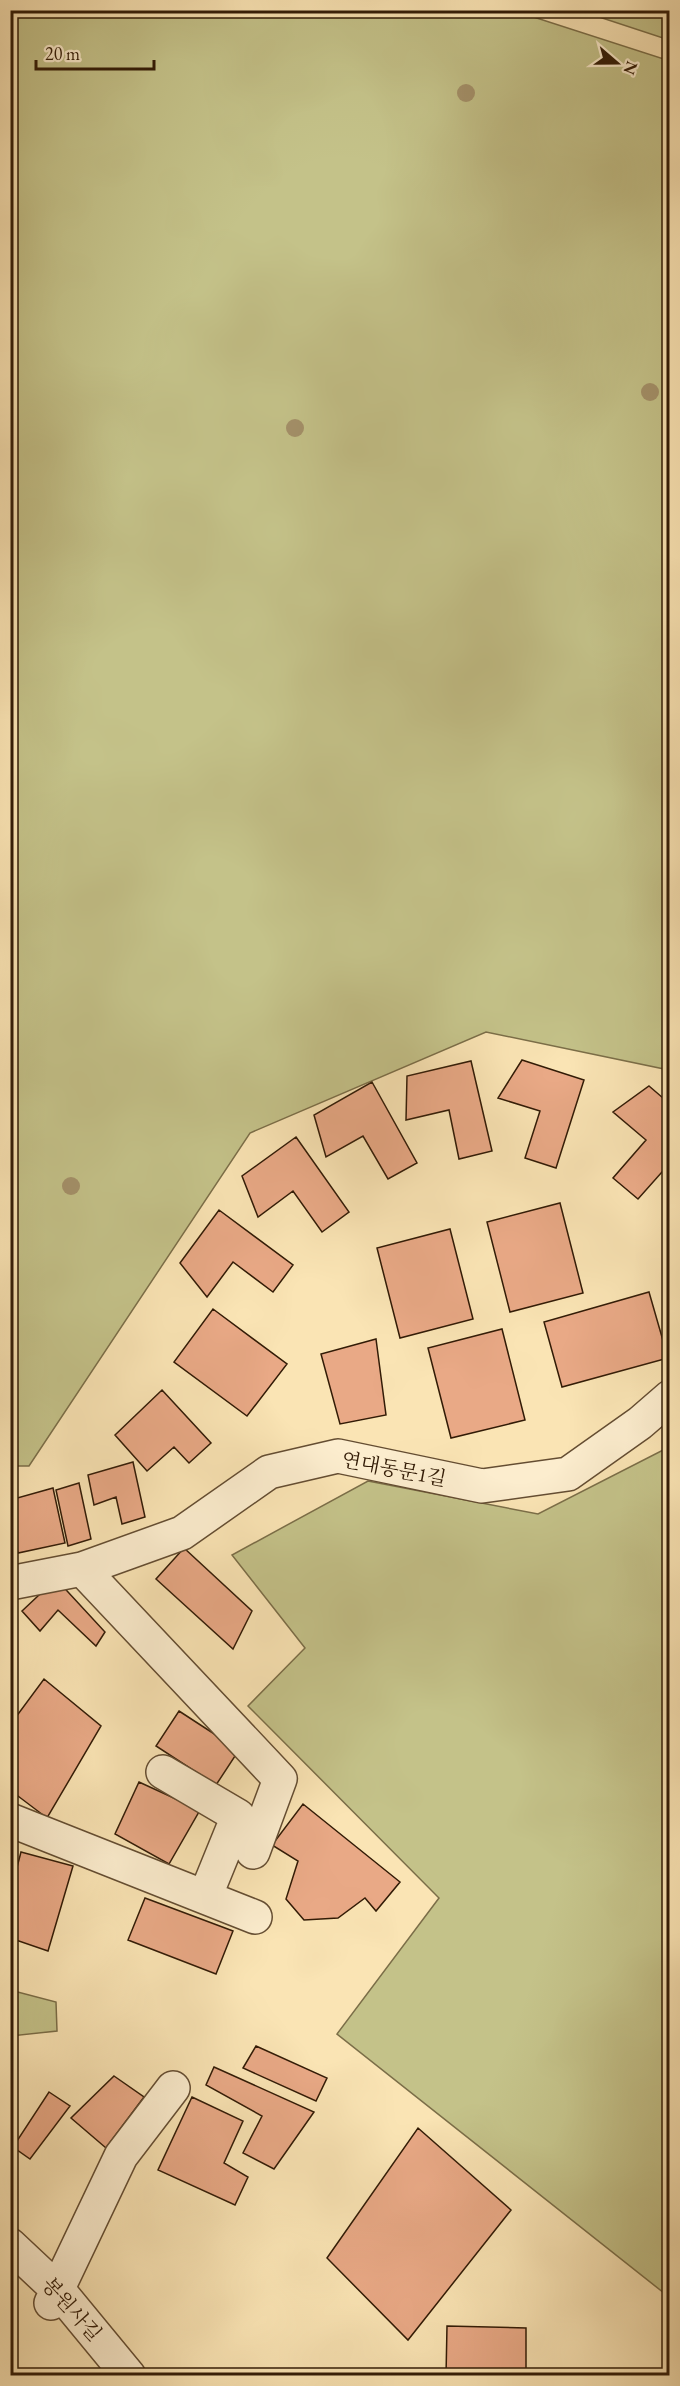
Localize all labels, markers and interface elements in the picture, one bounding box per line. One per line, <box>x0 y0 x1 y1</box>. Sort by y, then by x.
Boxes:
scale bar <box>36 33 154 71</box>
north arrow <box>587 33 647 93</box>
text: 20 m <box>45 42 80 65</box>
text: N <box>619 58 643 78</box>
street label: 연대동문1길 <box>339 1446 449 1492</box>
street label: 봉원사길 <box>36 2272 108 2346</box>

